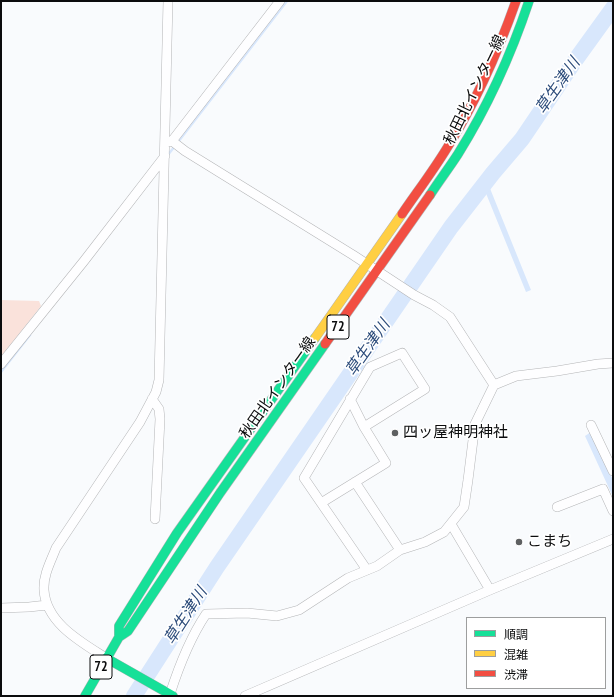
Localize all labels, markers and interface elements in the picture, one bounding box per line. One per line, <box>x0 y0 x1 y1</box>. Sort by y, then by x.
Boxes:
street label: 秋田北インター線 <box>441 32 509 148</box>
water label: 草生津川 <box>532 54 584 118</box>
road number: 72 <box>327 315 349 339</box>
water label: 草生津川 <box>342 316 394 380</box>
street label: 秋田北インター線 <box>236 334 320 442</box>
place label: 四ッ屋神明神社 <box>403 424 508 442</box>
marker: 四ッ屋神明神社 <box>390 428 400 438</box>
place label: こまち <box>527 533 572 551</box>
marker: こまち <box>514 537 524 547</box>
water label: 草生津川 <box>161 584 211 648</box>
legend <box>466 617 606 689</box>
text: 順調 <box>504 627 528 642</box>
text: 混雑 <box>504 647 528 662</box>
road number: 72 <box>90 655 112 679</box>
text: 渋滞 <box>504 667 528 682</box>

